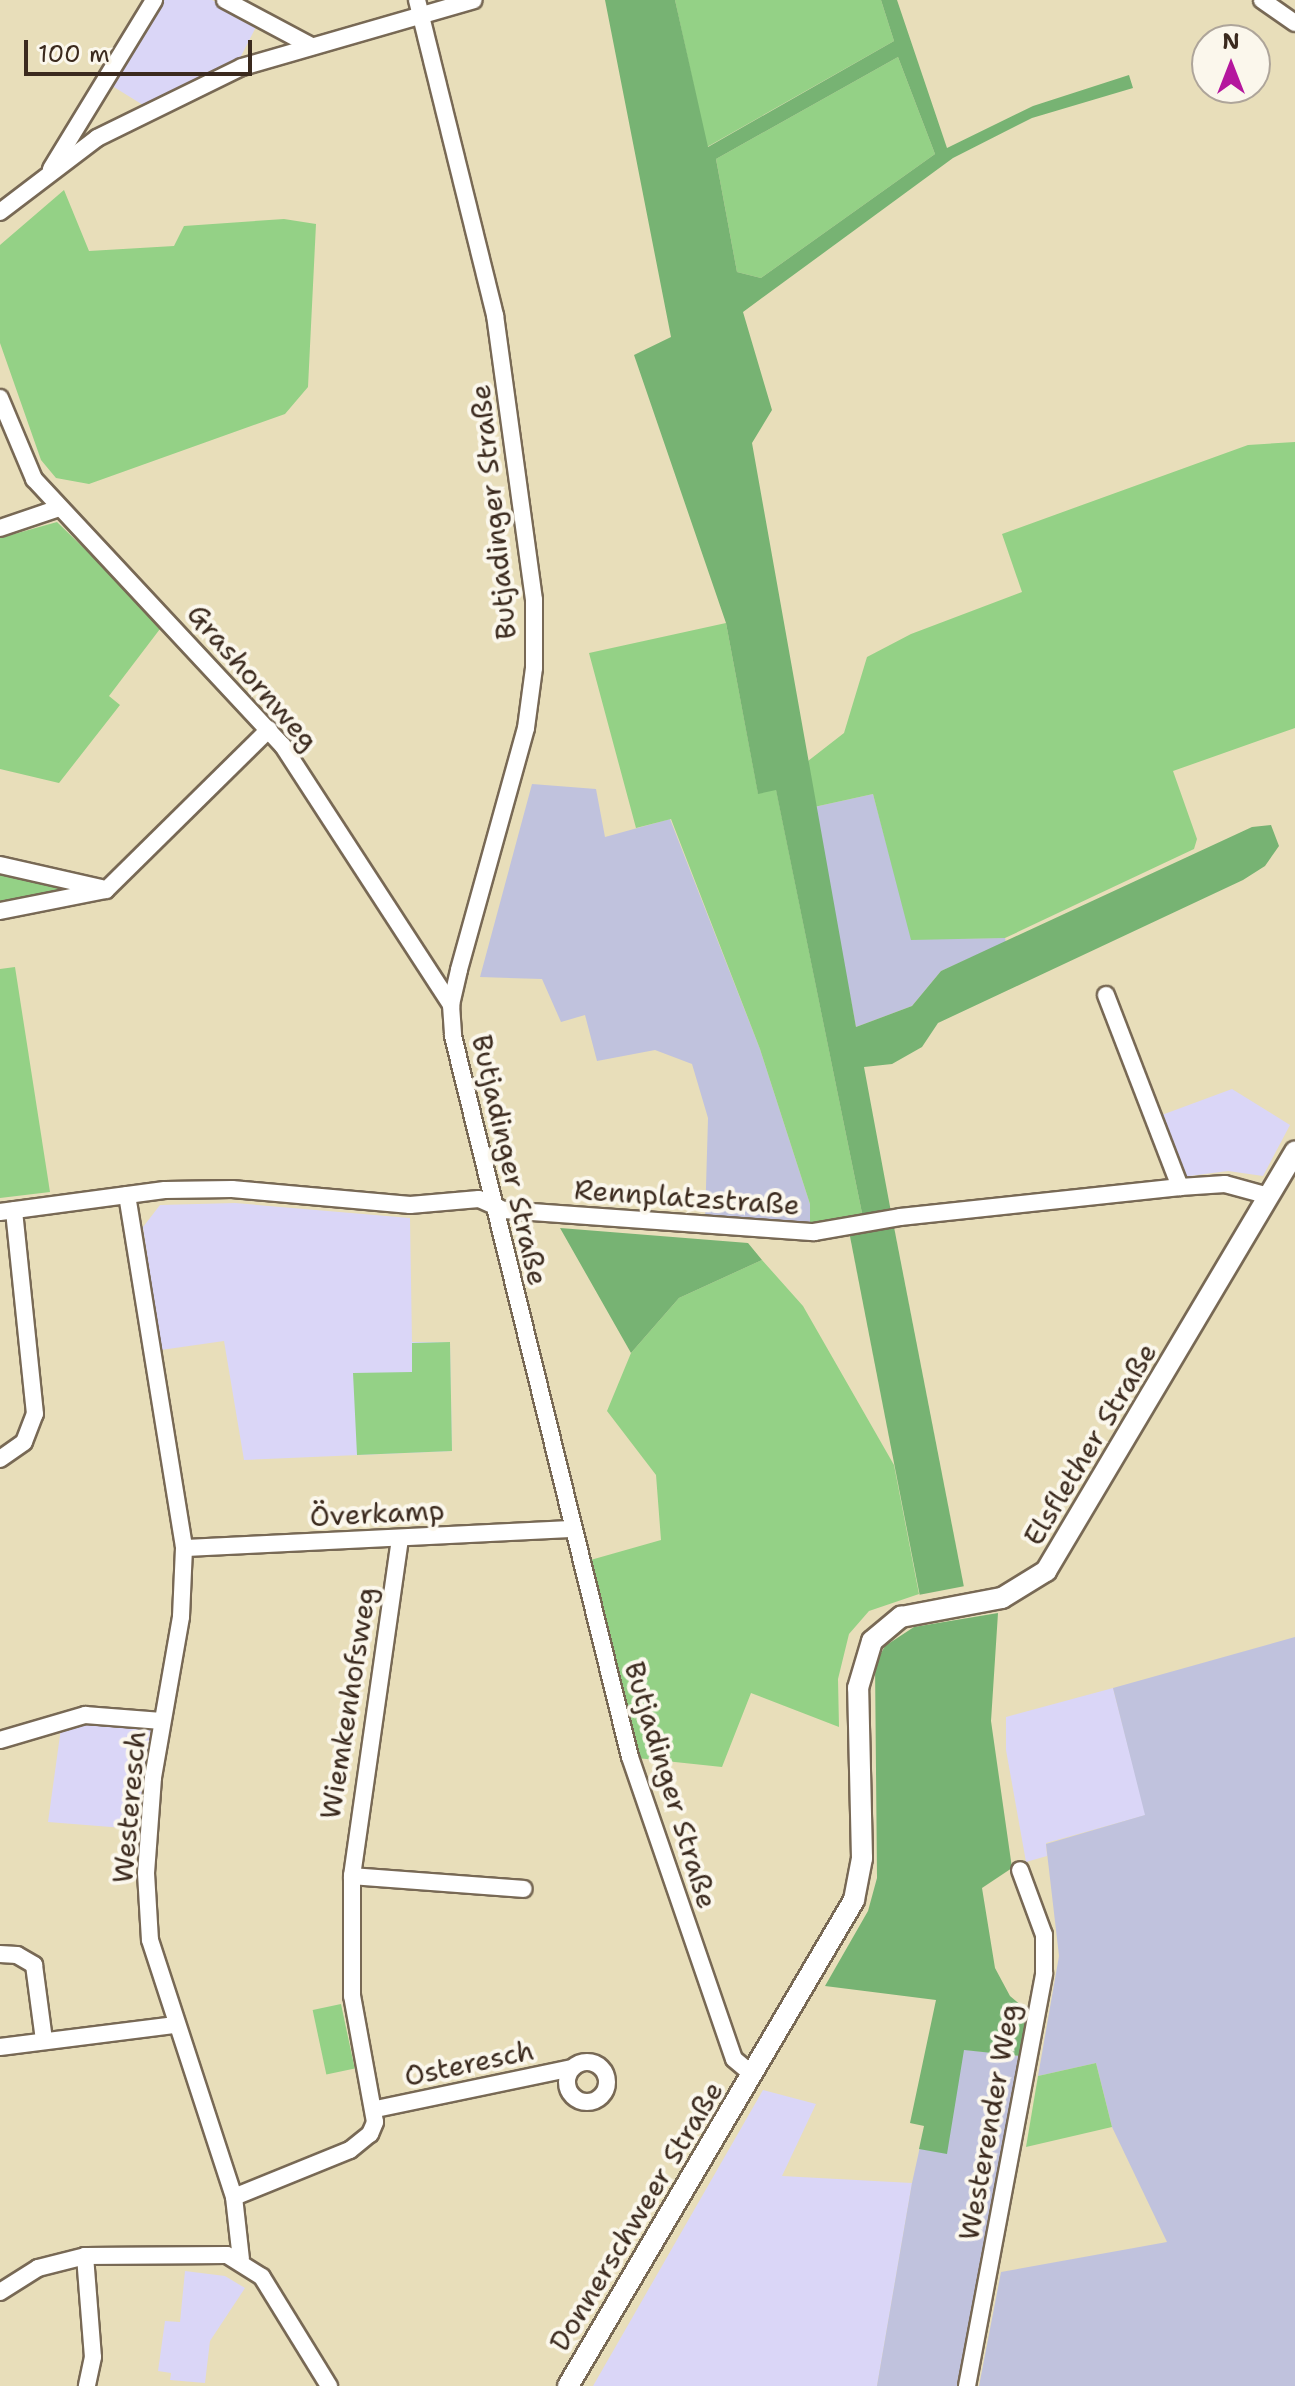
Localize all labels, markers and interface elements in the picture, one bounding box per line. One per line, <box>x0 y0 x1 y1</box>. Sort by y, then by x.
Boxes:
scale bar <box>28 24 256 74</box>
north arrow <box>1191 24 1271 104</box>
text: N <box>1222 27 1240 56</box>
text: 100 m <box>38 38 110 70</box>
street label: Butjadinger Straße <box>463 383 523 641</box>
street label: Grashornweg <box>180 597 326 757</box>
street label: Butjadinger Straße <box>465 1031 555 1289</box>
street label: Rennplatzstraße <box>573 1172 801 1222</box>
street label: Elsflether Straße <box>1016 1337 1164 1551</box>
street label: Överkamp <box>309 1493 445 1533</box>
street label: Wiemkenhofsweg <box>313 1584 383 1822</box>
street label: Butjadinger Straße <box>617 1658 725 1912</box>
street label: Westeresch <box>106 1729 152 1885</box>
street label: Westerender Weg <box>952 2001 1026 2243</box>
street label: Osteresch <box>401 2033 537 2093</box>
street label: Donnerschweer Straße <box>542 2075 730 2357</box>

